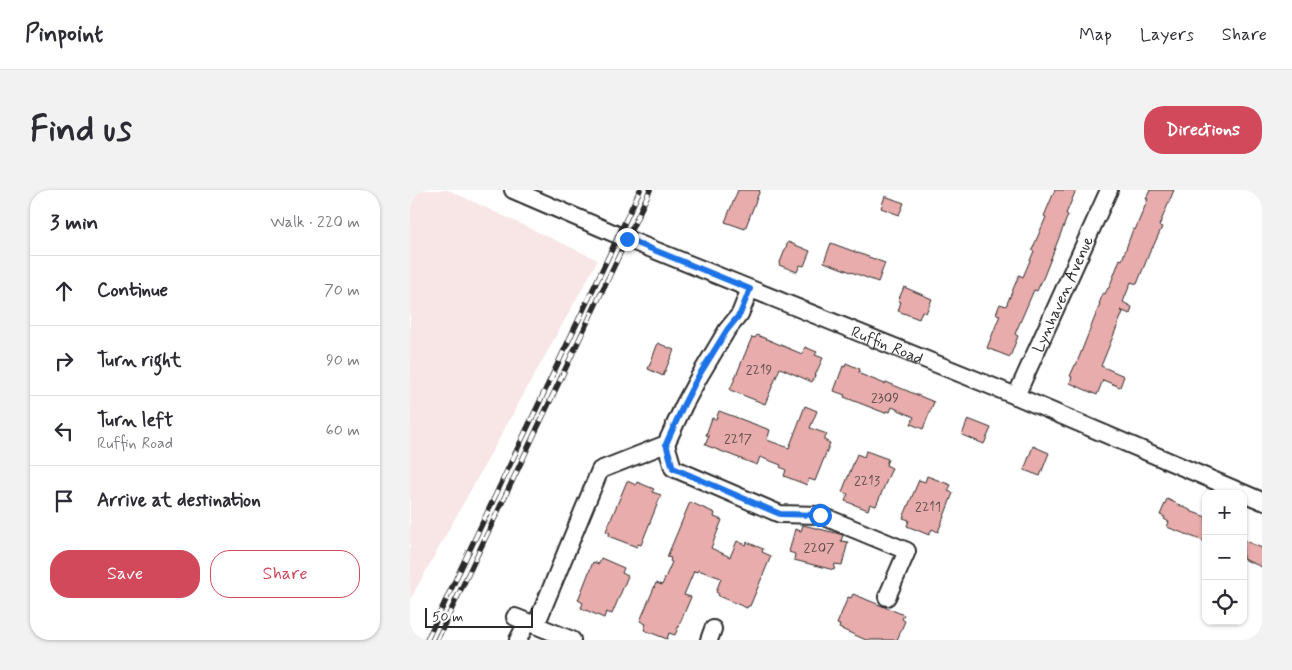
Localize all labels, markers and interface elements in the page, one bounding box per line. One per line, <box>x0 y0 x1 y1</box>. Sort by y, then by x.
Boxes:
text: Pinpoint <box>25 19 103 50</box>
text: Map <box>1079 23 1112 47</box>
text: Layers <box>1140 23 1194 47</box>
text: Share <box>1222 23 1267 47</box>
button: Directions <box>1144 106 1262 154</box>
text: Find us <box>30 107 132 153</box>
text: 3 min <box>50 209 98 237</box>
text: Walk · 220 m <box>270 212 360 233</box>
route end <box>616 228 639 251</box>
street label: Lynhaven Avenue <box>1028 233 1099 356</box>
icon: ahead <box>50 277 78 305</box>
text: Continue <box>97 278 168 303</box>
text: 70 m <box>324 280 360 301</box>
street label: Ruffin Road <box>848 322 926 370</box>
icon: right <box>50 347 78 375</box>
text: Turn right <box>97 348 181 373</box>
text: 90 m <box>326 350 360 371</box>
house number: 2219 <box>746 361 772 379</box>
house number: 2309 <box>871 389 899 407</box>
text: Turn left <box>97 408 173 433</box>
icon: left <box>50 417 78 445</box>
text: 60 m <box>326 420 360 441</box>
house number: 2217 <box>724 430 753 448</box>
text: Ruffin Road <box>97 433 173 454</box>
house number: 2213 <box>854 472 880 490</box>
icon: arrive <box>50 487 78 515</box>
text: Arrive at destination <box>97 488 261 513</box>
map controls <box>1202 490 1247 625</box>
button: + <box>1202 490 1247 535</box>
house number: 2211 <box>915 498 941 516</box>
route start <box>809 504 832 527</box>
button: − <box>1202 535 1247 580</box>
house number: 2207 <box>803 539 835 557</box>
button: Save <box>50 550 200 598</box>
button: Share <box>210 550 360 598</box>
button: locate <box>1202 580 1247 625</box>
scale bar <box>425 605 532 628</box>
text: 50 m <box>432 608 463 626</box>

